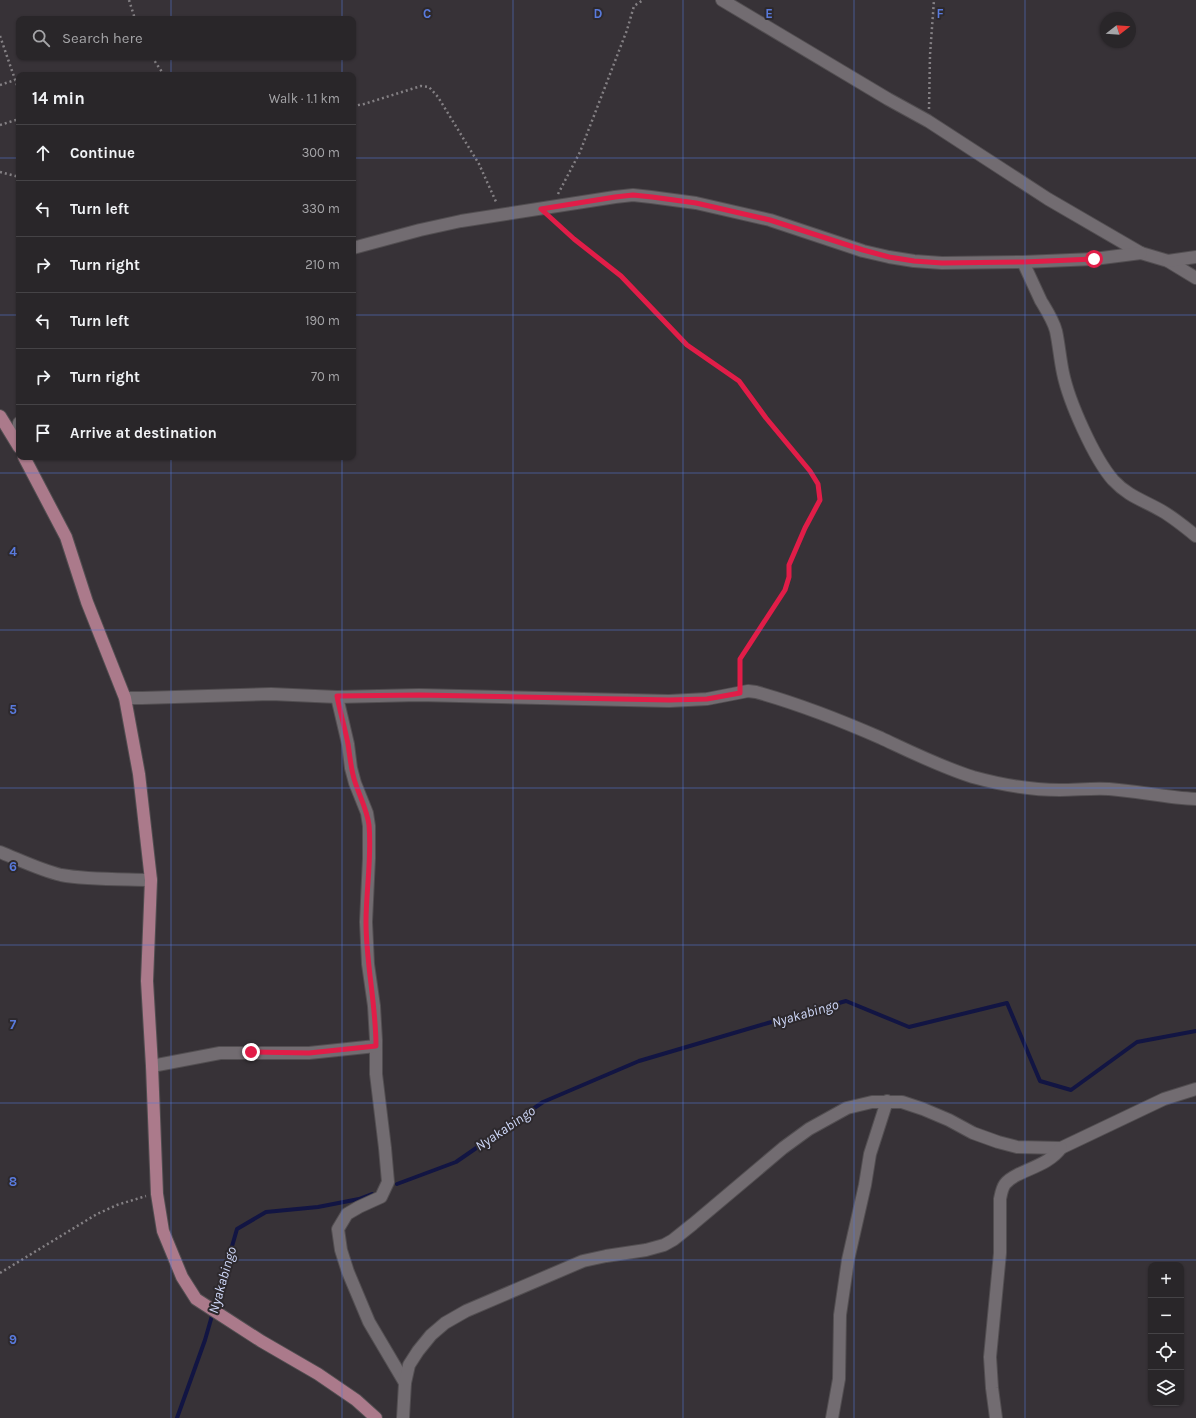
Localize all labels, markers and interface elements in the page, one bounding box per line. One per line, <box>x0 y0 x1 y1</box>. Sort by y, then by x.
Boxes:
text: C <box>423 6 431 21</box>
text: D <box>594 6 603 21</box>
text: E <box>765 6 773 21</box>
text: F <box>936 6 944 21</box>
north arrow <box>1100 12 1136 48</box>
search box <box>16 16 356 60</box>
icon: search <box>30 27 52 49</box>
text: Search here <box>62 29 143 47</box>
text: 14 min <box>32 88 85 108</box>
text: Walk · 1.1 km <box>269 91 340 106</box>
icon: ahead <box>32 142 54 164</box>
text: Continue <box>70 144 135 162</box>
text: 300 m <box>302 145 340 160</box>
icon: left <box>32 198 54 220</box>
text: Turn left <box>70 200 129 218</box>
text: 330 m <box>302 201 340 216</box>
route start <box>1085 250 1103 268</box>
icon: right <box>32 254 54 276</box>
text: Turn right <box>70 256 140 274</box>
text: 210 m <box>305 257 340 272</box>
icon: left <box>32 310 54 332</box>
text: Turn left <box>70 312 129 330</box>
text: 190 m <box>305 313 340 328</box>
icon: right <box>32 366 54 388</box>
text: Turn right <box>70 368 140 386</box>
text: 70 m <box>311 369 340 384</box>
icon: arrive <box>32 422 54 444</box>
text: Arrive at destination <box>70 424 217 442</box>
text: 4 <box>9 544 17 559</box>
text: 5 <box>9 702 17 717</box>
text: 6 <box>9 859 17 874</box>
water label: Nyakabingo <box>770 996 841 1031</box>
text: 7 <box>10 1017 17 1032</box>
route end <box>242 1043 260 1061</box>
water label: Nyakabingo <box>472 1102 539 1155</box>
text: 8 <box>9 1174 17 1189</box>
water label: Nyakabingo <box>205 1245 240 1315</box>
map controls <box>1148 1262 1184 1406</box>
button: + <box>1148 1262 1184 1298</box>
button: − <box>1148 1298 1184 1334</box>
text: 9 <box>9 1332 17 1347</box>
button: locate <box>1148 1334 1184 1370</box>
button: layers <box>1148 1370 1184 1406</box>

